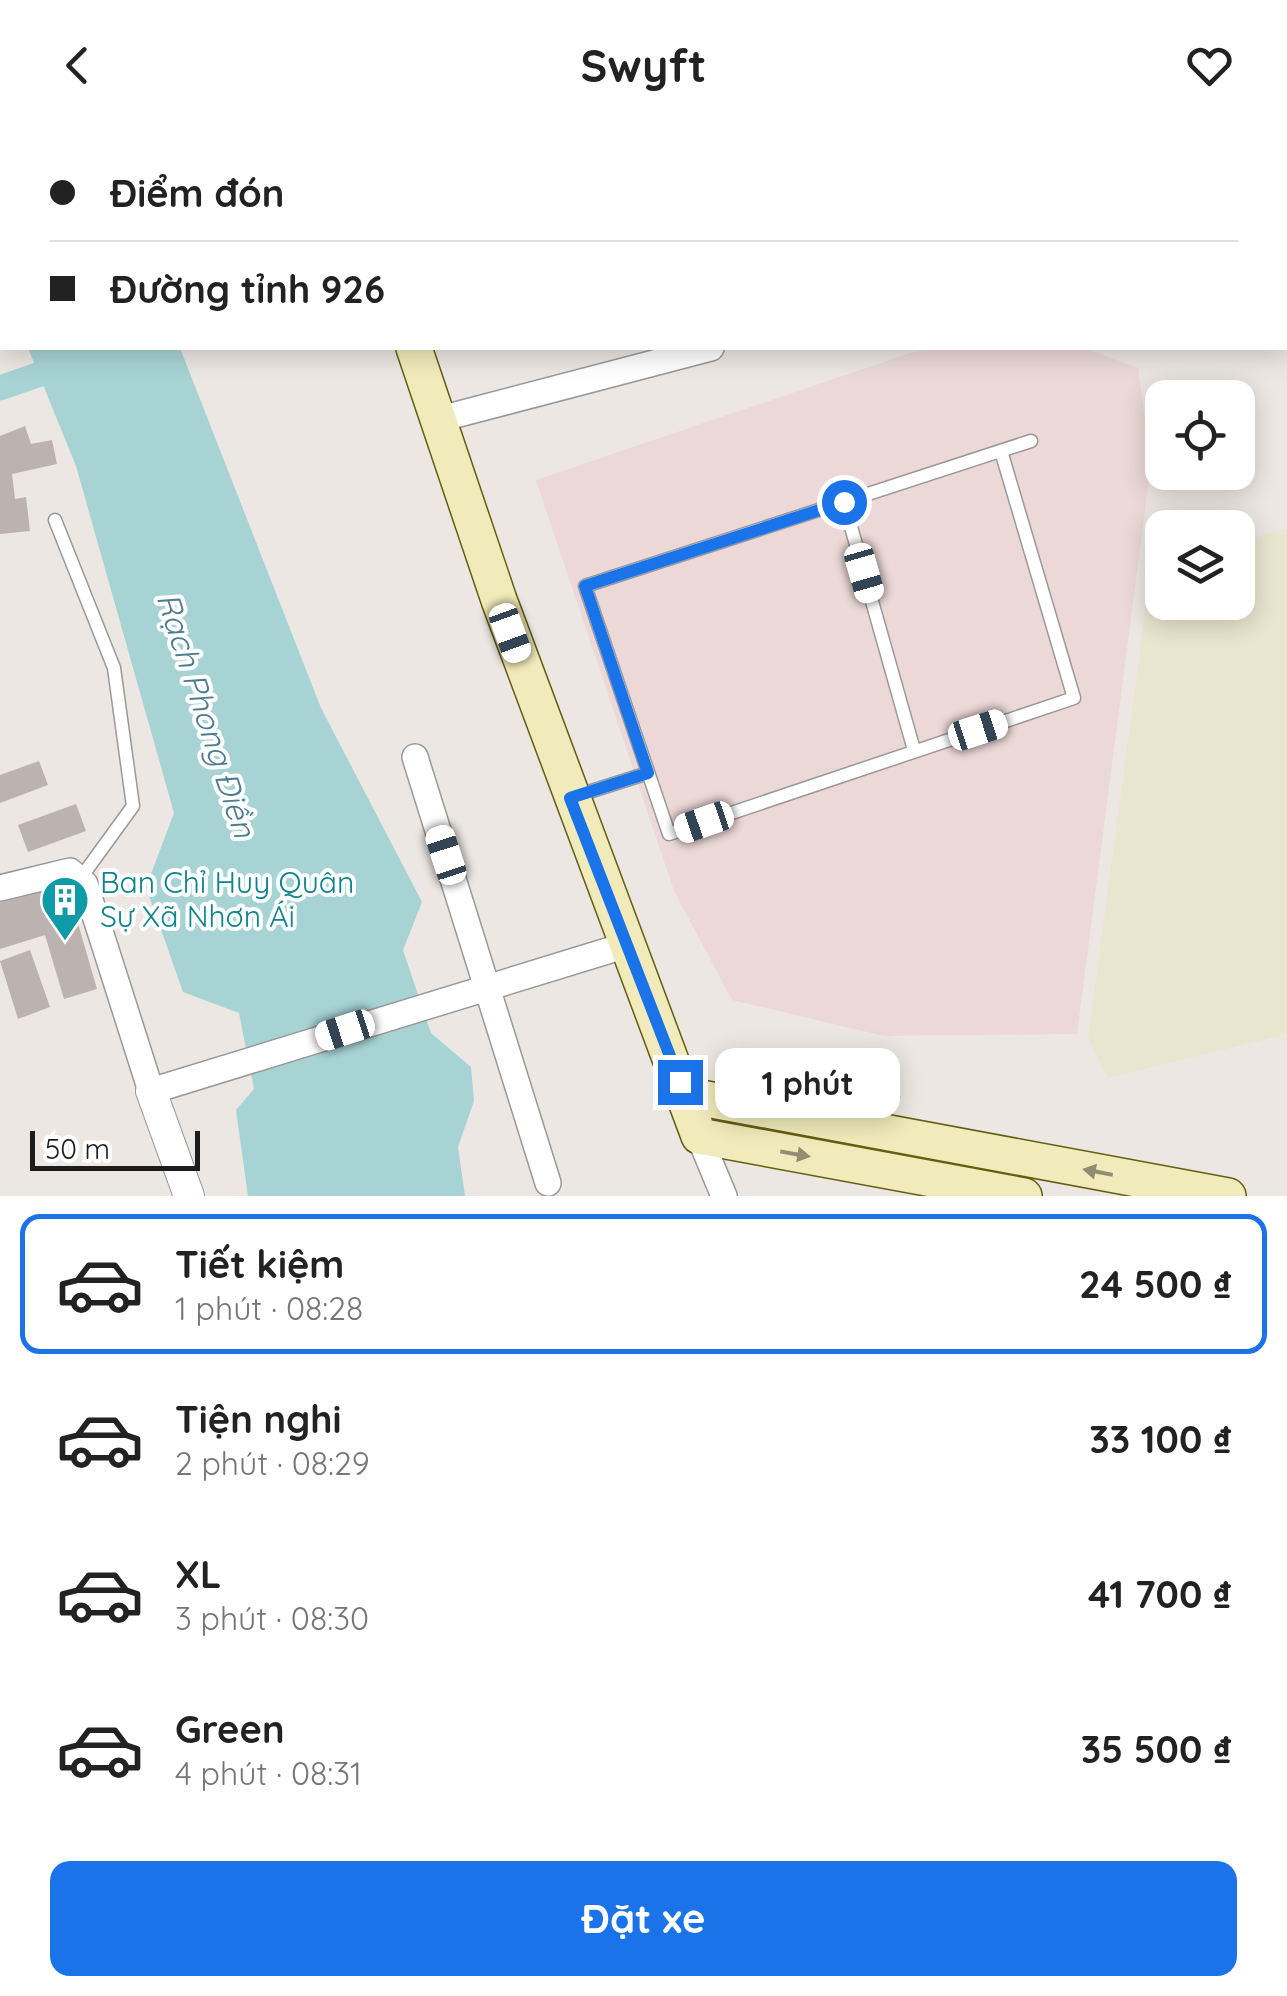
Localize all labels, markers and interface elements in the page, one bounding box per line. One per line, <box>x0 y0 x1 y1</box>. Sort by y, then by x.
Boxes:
text: Swyft <box>580 37 707 93</box>
icon: back <box>50 38 105 93</box>
icon: heart <box>1182 38 1237 93</box>
text: Điểm đón <box>110 169 284 217</box>
text: Đường tỉnh 926 <box>110 265 385 313</box>
map controls <box>1145 380 1255 620</box>
button: locate <box>1145 380 1255 490</box>
route start <box>822 480 867 525</box>
button: layers <box>1145 510 1255 620</box>
car <box>841 540 887 606</box>
water label: Rạch Phong Điền <box>149 587 266 843</box>
car <box>486 600 534 666</box>
car <box>945 706 1011 754</box>
car <box>671 798 737 846</box>
car <box>422 822 470 888</box>
place label: Ban Chỉ Huy Quân Sự Xã Nhơn Ái <box>100 863 354 935</box>
building icon: Ban Chỉ Huy Quân Sự Xã Nhơn Ái <box>39 874 91 942</box>
car <box>312 1006 378 1054</box>
callout: 1 phút <box>715 1047 900 1117</box>
route end <box>658 1060 703 1105</box>
text: 1 phút <box>761 1063 854 1103</box>
scale bar <box>30 1126 200 1170</box>
text: 50 m <box>45 1131 110 1166</box>
one-way arrow <box>780 1147 811 1162</box>
one-way arrow <box>1082 1164 1113 1179</box>
icon: car <box>55 1239 145 1329</box>
text: Tiết kiệm <box>175 1240 344 1288</box>
text: 24 500 ₫ <box>1079 1260 1232 1308</box>
text: 1 phút · 08:28 <box>175 1288 363 1328</box>
icon: car <box>55 1394 145 1484</box>
text: Tiện nghi <box>175 1395 342 1443</box>
text: 33 100 ₫ <box>1089 1415 1232 1463</box>
text: 2 phút · 08:29 <box>175 1443 370 1483</box>
icon: car <box>55 1549 145 1639</box>
text: XL <box>175 1550 221 1598</box>
text: 41 700 ₫ <box>1088 1570 1232 1618</box>
text: 3 phút · 08:30 <box>175 1598 369 1638</box>
icon: car <box>55 1704 145 1794</box>
text: Green <box>175 1705 285 1753</box>
text: 35 500 ₫ <box>1081 1725 1232 1773</box>
text: 4 phút · 08:31 <box>175 1753 362 1793</box>
button: Đặt xe <box>50 1861 1237 1976</box>

